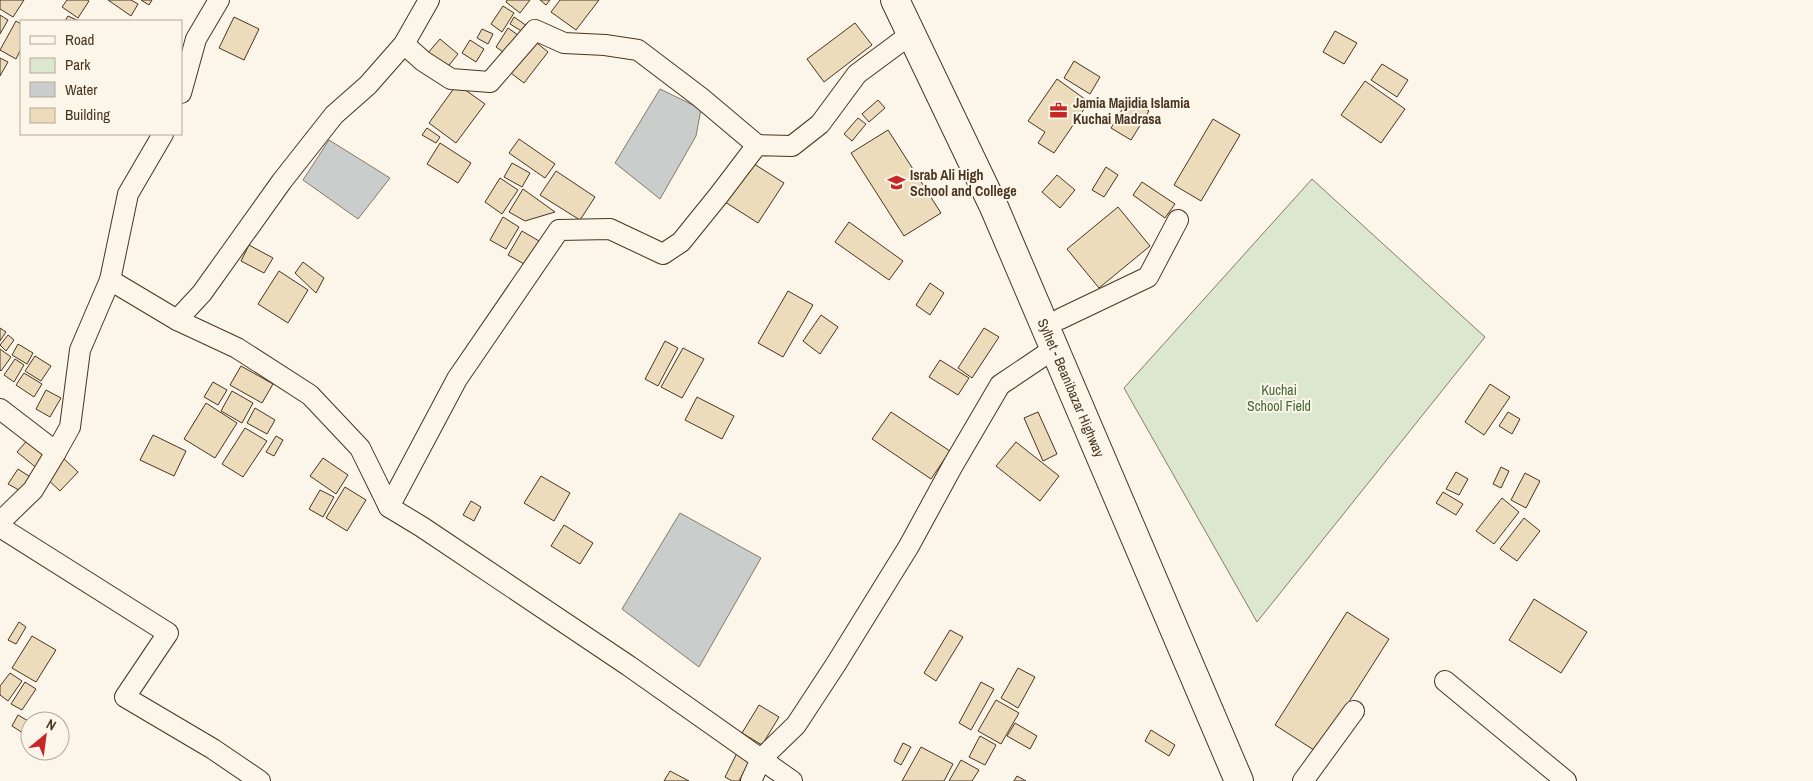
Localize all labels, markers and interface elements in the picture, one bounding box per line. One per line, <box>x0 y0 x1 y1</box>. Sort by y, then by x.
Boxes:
legend <box>20 20 182 135</box>
text: Road <box>65 29 94 50</box>
text: Park <box>65 54 91 75</box>
text: Water <box>65 79 97 100</box>
place label: Jamia Majidia Islamia Kuchai Madrasa <box>1073 94 1190 128</box>
office icon: Jamia Majidia Islamia Kuchai Madrasa <box>1049 101 1069 121</box>
text: Building <box>65 104 110 125</box>
place label: Israb Ali High School and College <box>910 166 1017 200</box>
school or university icon: Israb Ali High School and College <box>886 173 906 193</box>
street label: Sylhet - Beanibazar Highway <box>1034 316 1109 460</box>
park label: Kuchai School Field <box>1247 381 1311 415</box>
north arrow <box>20 711 70 761</box>
text: N <box>43 715 59 735</box>

